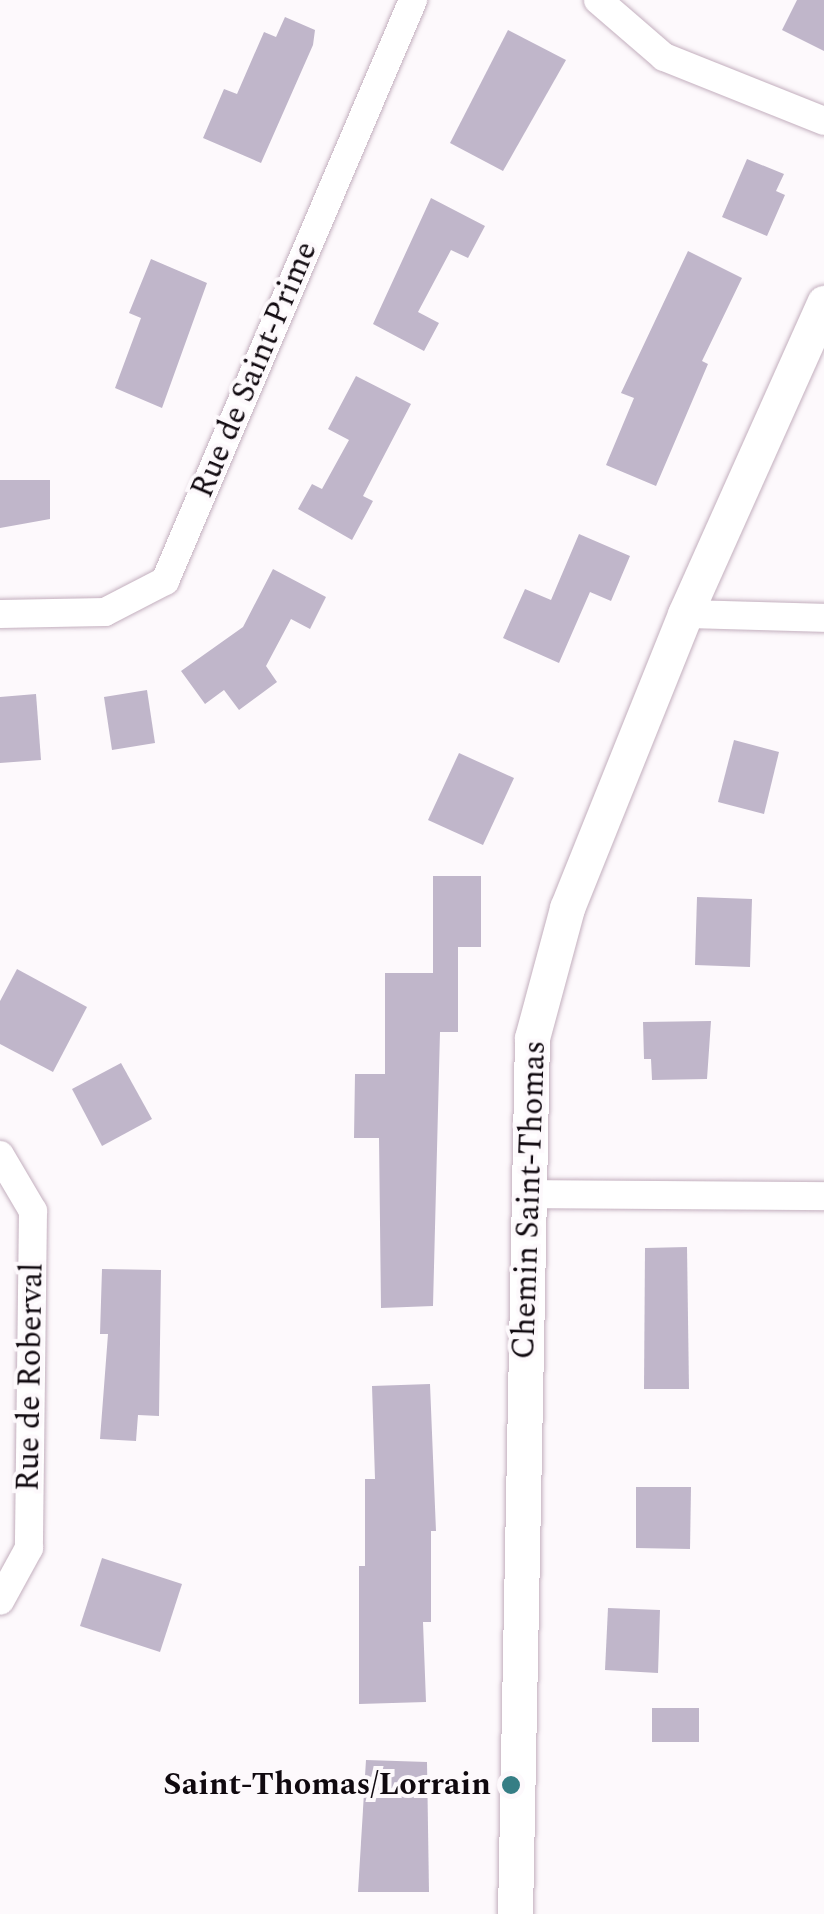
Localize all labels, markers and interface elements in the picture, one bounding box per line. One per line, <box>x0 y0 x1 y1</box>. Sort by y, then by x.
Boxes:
street label: Rue de Saint-Prime <box>184 236 326 504</box>
street label: Chemin Saint-Thomas <box>505 1040 555 1360</box>
street label: Rue de Roberval <box>10 1262 52 1492</box>
place label: Saint-Thomas/Lorrain <box>163 1766 491 1804</box>
marker: Saint-Thomas/Lorrain <box>500 1774 522 1796</box>

